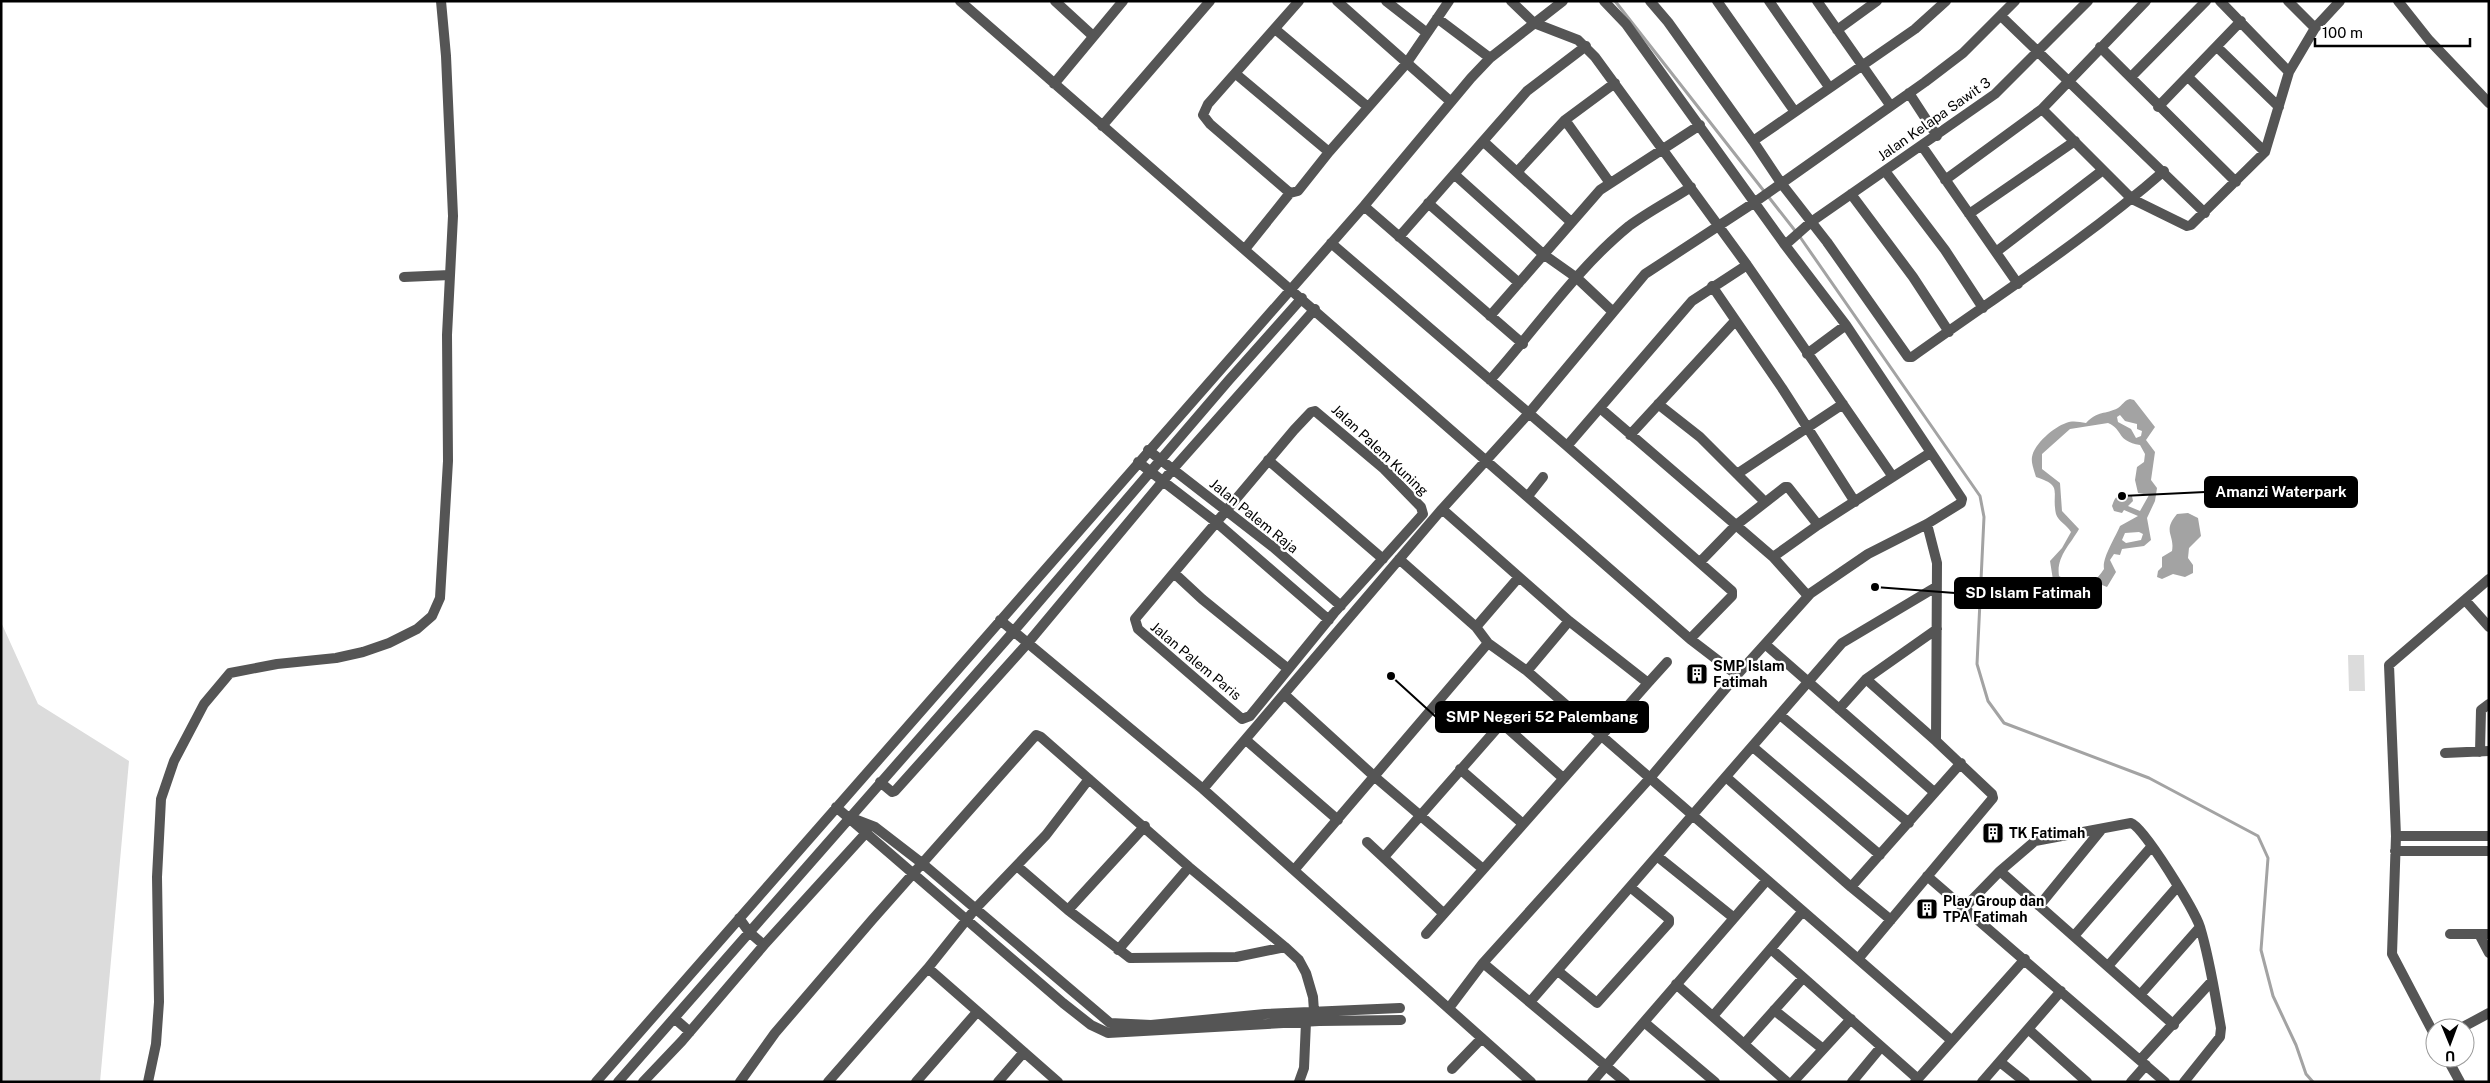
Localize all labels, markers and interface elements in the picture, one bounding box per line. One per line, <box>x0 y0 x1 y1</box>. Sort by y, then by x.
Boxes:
scale bar <box>2315 15 2470 47</box>
text: 100 m <box>2322 24 2363 41</box>
street label: Jalan Kelapa Sawit 3 <box>1875 74 1994 164</box>
street label: Jalan Palem Kuning <box>1328 401 1432 499</box>
street label: Jalan Palem Raja <box>1207 476 1301 556</box>
callout: Amanzi Waterpark <box>2205 477 2357 507</box>
text: Amanzi Waterpark <box>2215 483 2347 500</box>
callout: SD Islam Fatimah <box>1955 578 2101 608</box>
text: SD Islam Fatimah <box>1965 584 2091 601</box>
street label: Jalan Palem Paris <box>1148 619 1244 703</box>
place label: SMP Islam Fatimah <box>1713 658 1785 690</box>
building icon: SMP Islam Fatimah <box>1685 662 1709 686</box>
callout: SMP Negeri 52 Palembang <box>1436 702 1648 732</box>
text: SMP Negeri 52 Palembang <box>1446 708 1639 725</box>
building icon: TK Fatimah <box>1981 821 2005 845</box>
place label: TK Fatimah <box>2009 825 2085 841</box>
place label: Play Group dan TPA Fatimah <box>1943 893 2044 925</box>
building icon: Play Group dan TPA Fatimah <box>1915 897 1939 921</box>
north arrow <box>2425 1018 2475 1068</box>
text: U <box>2445 1048 2455 1064</box>

